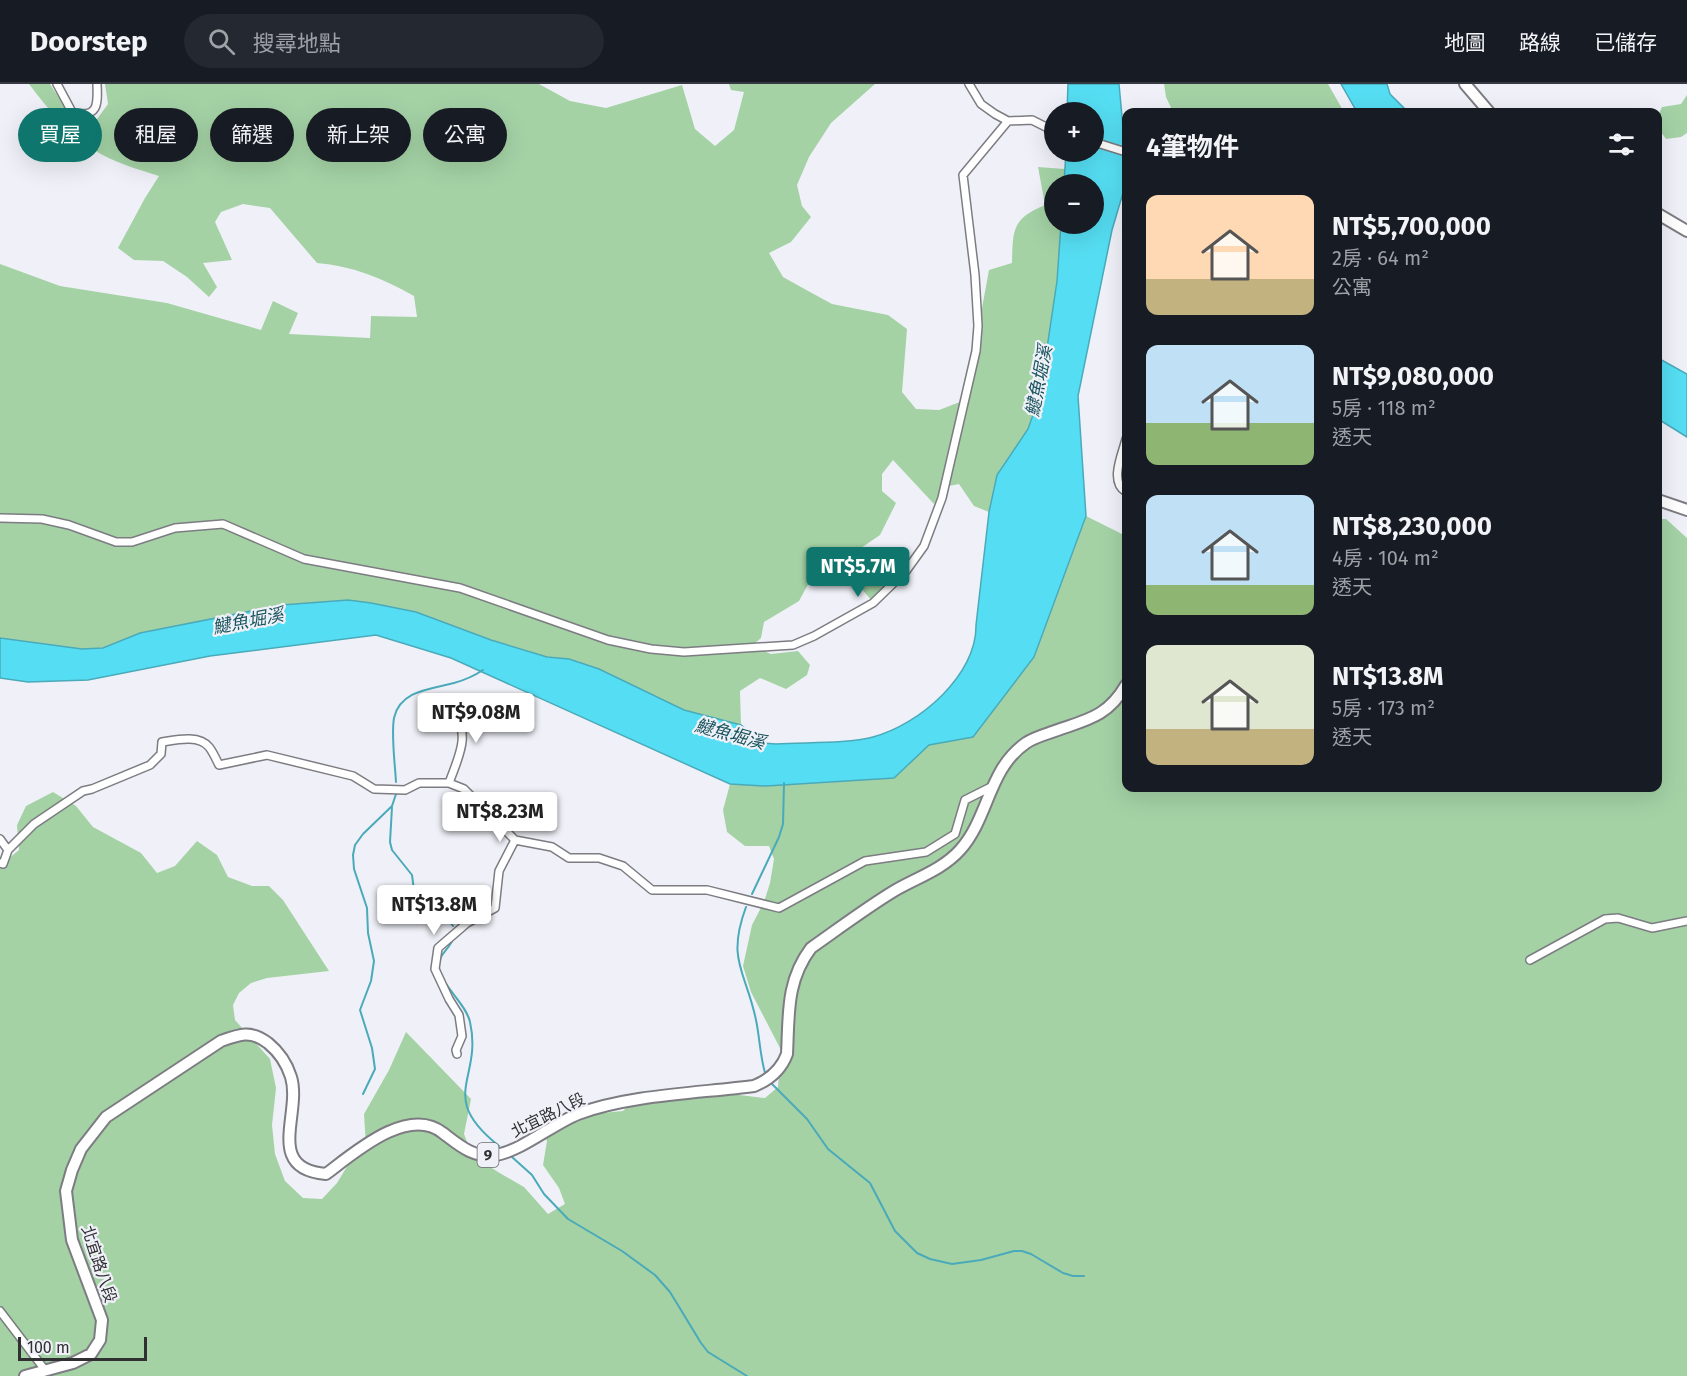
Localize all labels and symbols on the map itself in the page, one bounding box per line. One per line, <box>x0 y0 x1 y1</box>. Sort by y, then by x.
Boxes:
water label: 𩻸魚堀溪 <box>1021 341 1057 418</box>
pin: NT$5.7M <box>803 547 913 598</box>
water label: 𩻸魚堀溪 <box>211 603 288 639</box>
pin: NT$9.08M <box>414 693 538 744</box>
water label: 𩻸魚堀溪 <box>692 714 771 755</box>
pin: NT$8.23M <box>438 792 562 843</box>
pin: NT$13.8M <box>372 885 496 936</box>
street label: 北宜路八段 <box>508 1089 588 1141</box>
road number: 9 <box>478 1143 498 1167</box>
street label: 北宜路八段 <box>78 1223 120 1305</box>
scale bar <box>18 1334 147 1362</box>

